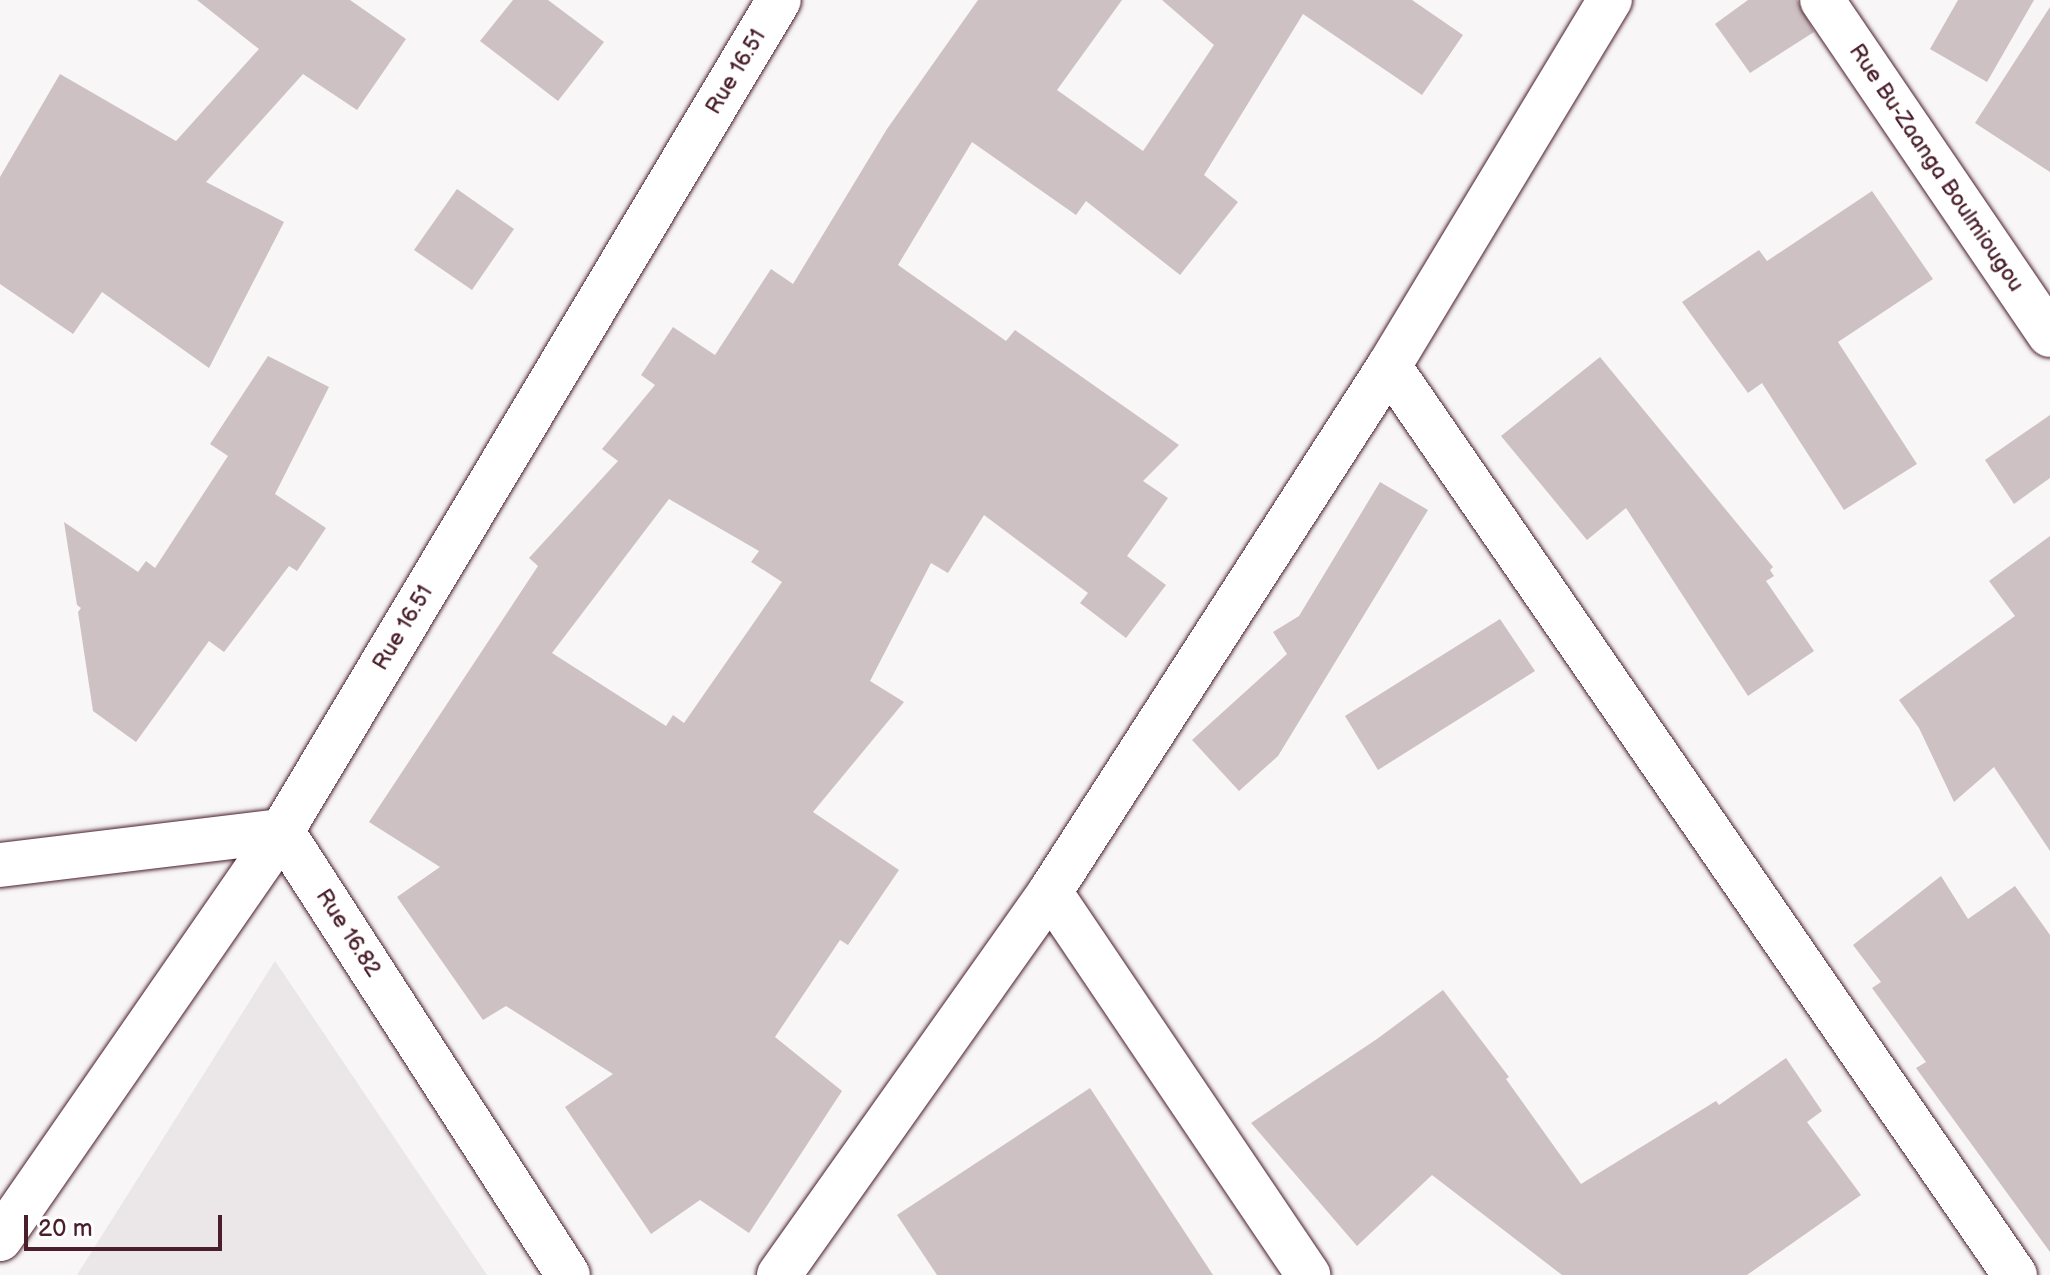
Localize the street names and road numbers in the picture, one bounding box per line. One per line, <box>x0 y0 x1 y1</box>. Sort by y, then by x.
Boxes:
street label: Rue 16.51 <box>700 25 772 119</box>
street label: Rue Bu-Zaanga Boulmiougou <box>1843 39 2029 297</box>
street label: Rue 16.51 <box>367 581 439 675</box>
street label: Rue 16.82 <box>310 884 386 982</box>

